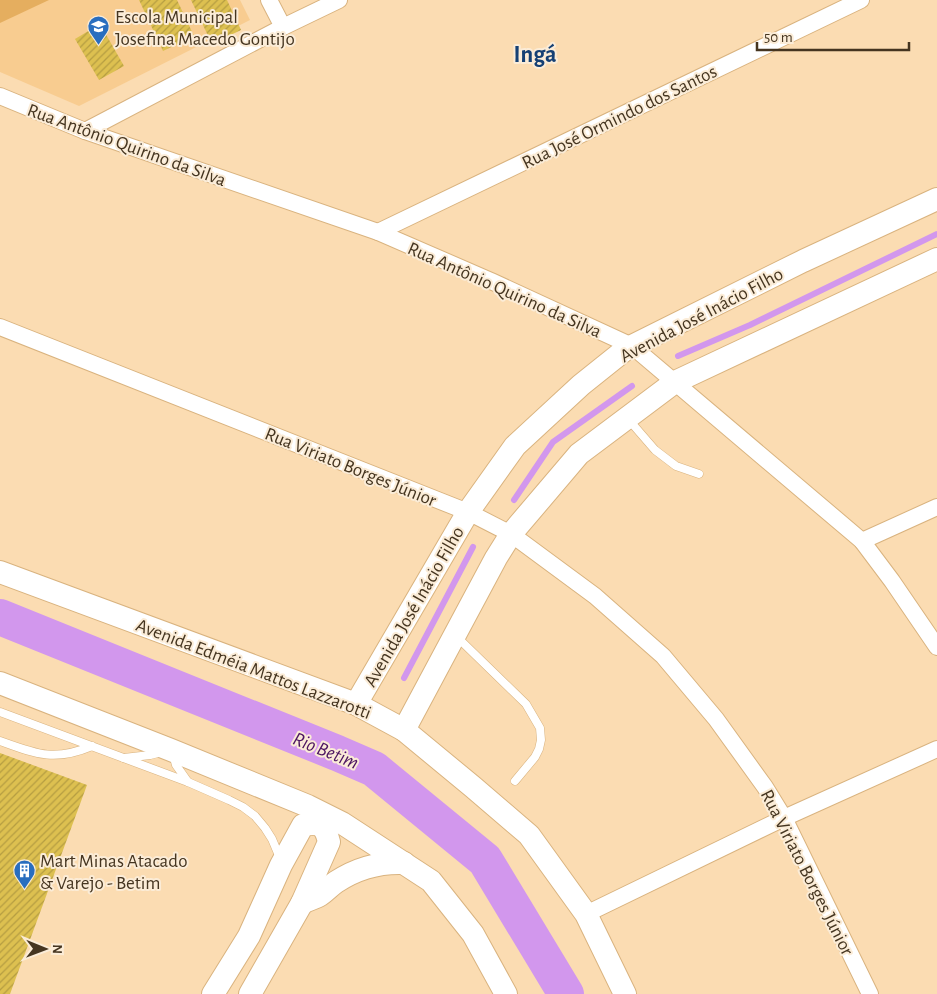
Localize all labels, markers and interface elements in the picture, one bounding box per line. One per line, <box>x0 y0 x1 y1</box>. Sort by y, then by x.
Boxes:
place label: Escola Municipal Josefina Macedo Gontijo <box>115 8 295 49</box>
school or university icon: Escola Municipal Josefina Macedo Gontijo <box>87 15 111 46</box>
scale bar <box>757 20 910 52</box>
text: 50 m <box>764 30 793 45</box>
district label: Ingá <box>514 43 556 67</box>
street label: Rua José Ormindo dos Santos <box>519 62 720 173</box>
street label: Rua Antônio Quirino da Silva <box>25 101 229 190</box>
street label: Rua Antônio Quirino da Silva <box>405 239 604 342</box>
street label: Avenida José Inácio Filho <box>617 264 786 366</box>
street label: Rua Viriato Borges Júnior <box>262 424 439 511</box>
street label: Avenida José Inácio Filho <box>361 523 468 690</box>
street label: Avenida Edméia Mattos Lazzarotti <box>133 616 374 723</box>
water label: Rio Betim <box>290 729 361 773</box>
street label: Rua Viriato Borges Júnior <box>757 787 857 959</box>
place label: Mart Minas Atacado & Varejo - Betim <box>40 852 188 893</box>
building icon: Mart Minas Atacado & Varejo - Betim <box>12 859 36 890</box>
north arrow <box>20 924 70 974</box>
text: N <box>50 944 64 954</box>

